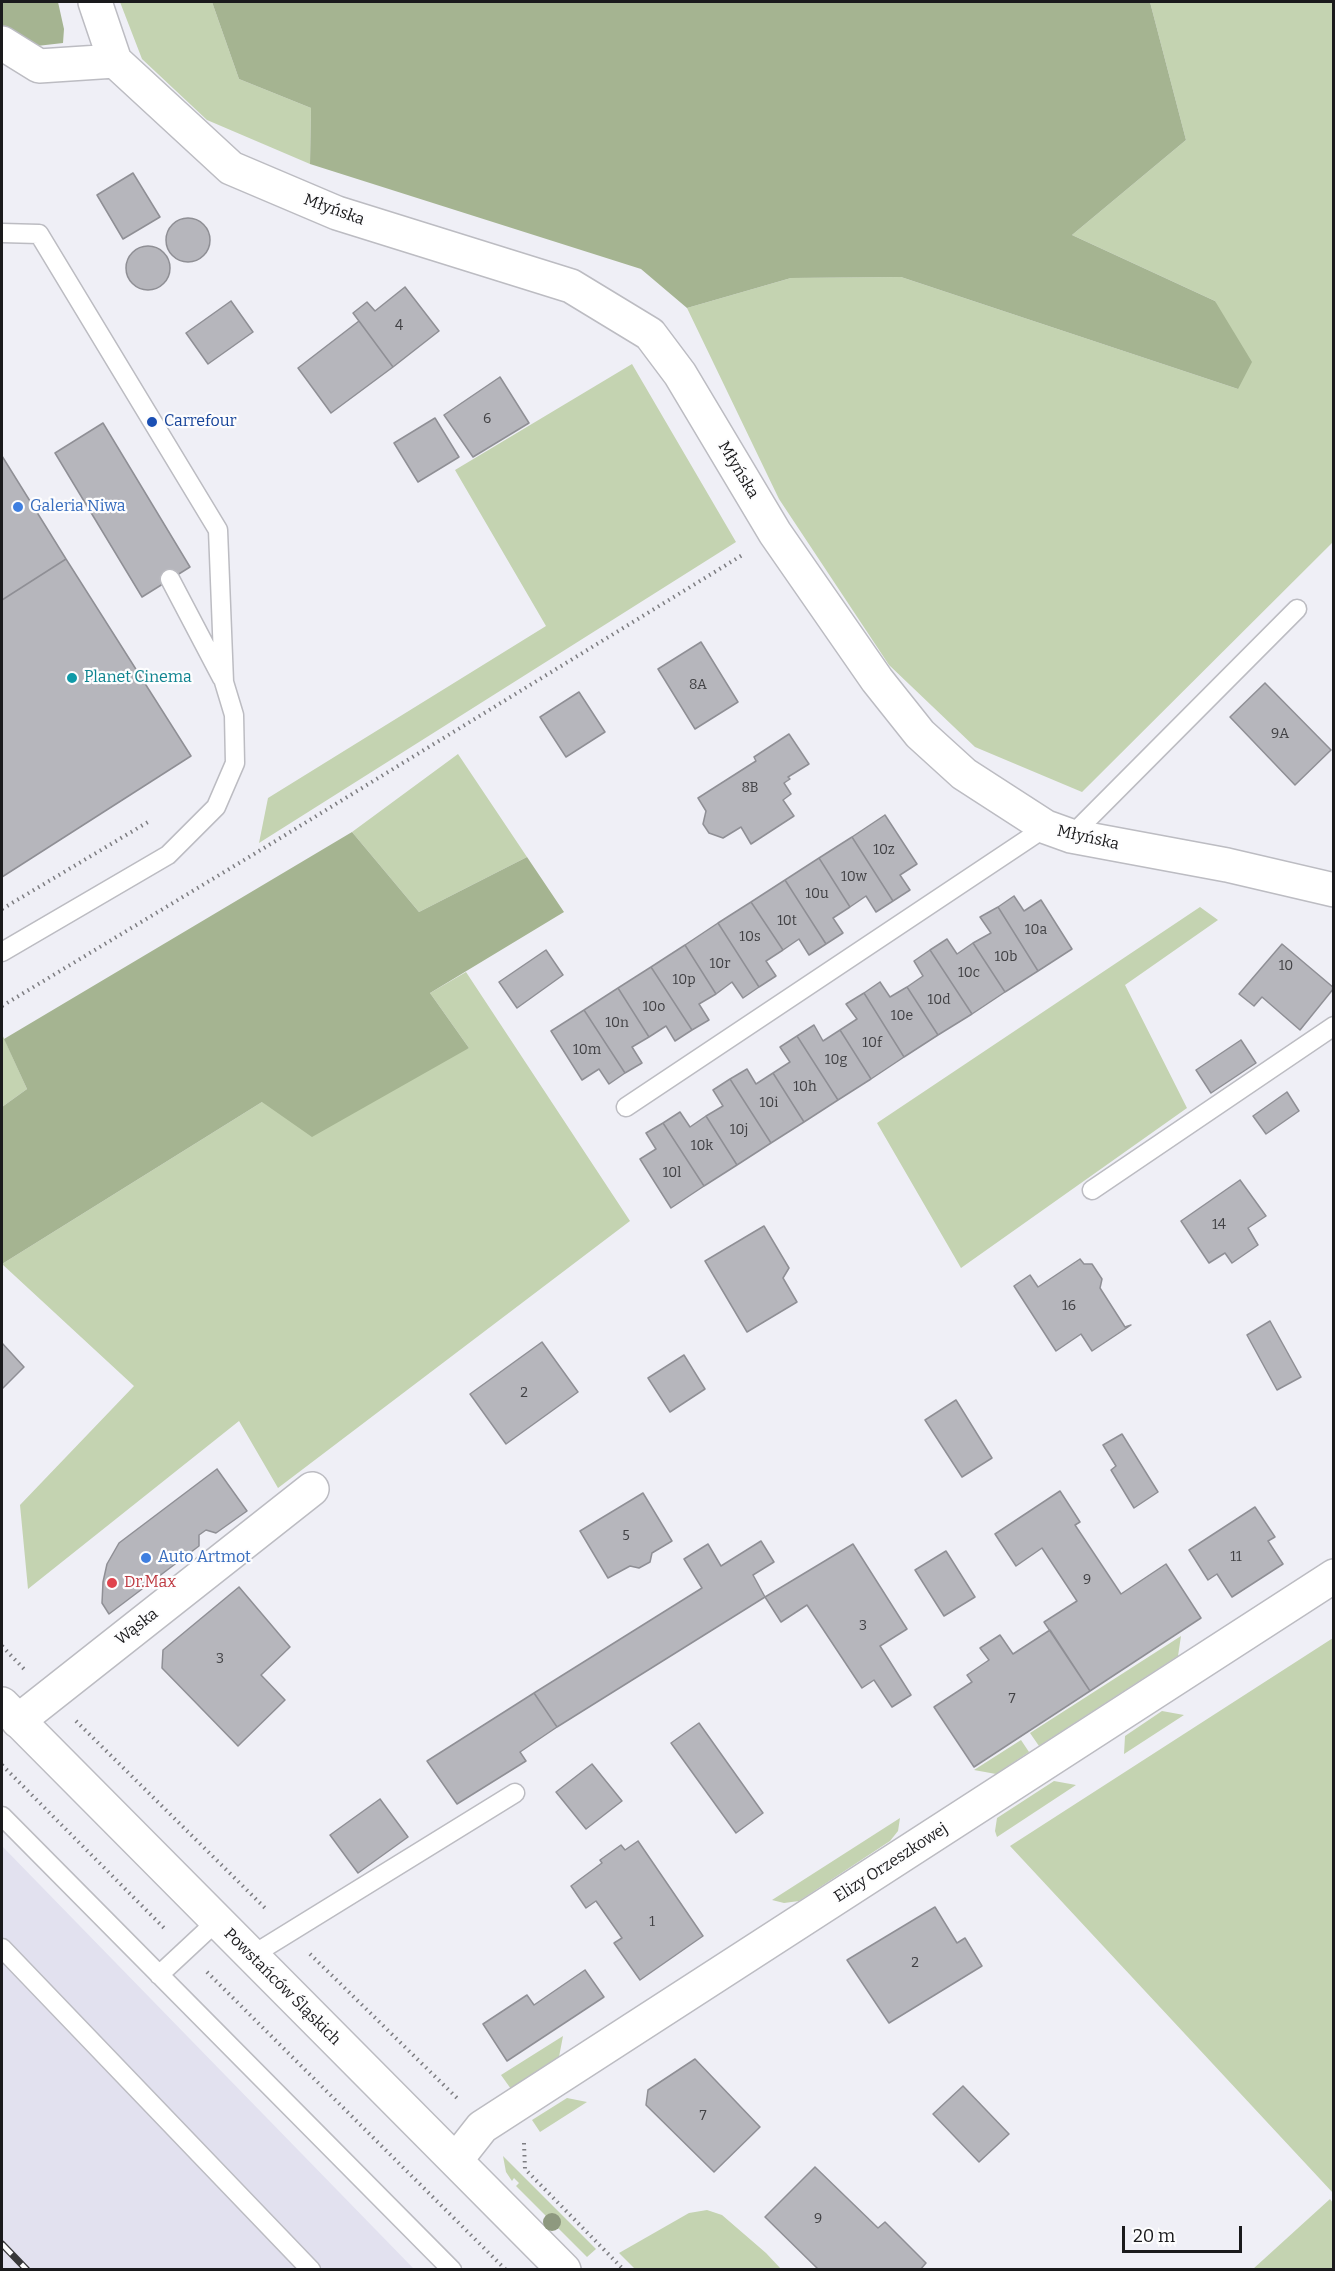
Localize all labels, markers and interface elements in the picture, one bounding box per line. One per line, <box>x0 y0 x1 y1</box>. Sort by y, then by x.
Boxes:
street label: Młyńska <box>301 190 367 230</box>
house number: 4 <box>395 318 403 334</box>
house number: 6 <box>483 411 491 427</box>
place label: Carrefour <box>164 412 237 432</box>
marker: Carrefour <box>145 415 159 429</box>
street label: Młyńska <box>713 438 763 502</box>
place label: Galeria Niwa <box>30 497 125 517</box>
marker: Galeria Niwa <box>11 500 25 514</box>
place label: Planet Cinema <box>84 668 192 688</box>
marker: Planet Cinema <box>65 671 79 685</box>
house number: 8A <box>689 677 707 693</box>
house number: 9A <box>1271 726 1289 742</box>
house number: 8B <box>741 780 759 796</box>
street label: Młyńska <box>1055 822 1121 854</box>
house number: 10z <box>873 842 895 858</box>
house number: 10w <box>841 869 867 885</box>
house number: 10u <box>805 886 829 902</box>
house number: 10t <box>777 913 797 929</box>
house number: 10a <box>1025 922 1047 938</box>
house number: 10s <box>739 929 761 945</box>
house number: 10b <box>995 949 1017 965</box>
house number: 10r <box>710 956 730 972</box>
house number: 10 <box>1279 958 1293 974</box>
house number: 10c <box>958 965 980 981</box>
house number: 10p <box>672 972 696 988</box>
house number: 10d <box>928 992 950 1008</box>
house number: 10o <box>643 999 665 1015</box>
house number: 10e <box>891 1008 913 1024</box>
house number: 10n <box>605 1015 629 1031</box>
house number: 10f <box>862 1035 882 1051</box>
house number: 10m <box>573 1042 601 1058</box>
house number: 10g <box>825 1052 847 1068</box>
house number: 10h <box>793 1079 817 1095</box>
house number: 10i <box>760 1095 778 1111</box>
house number: 10j <box>730 1122 748 1138</box>
house number: 10k <box>691 1138 713 1154</box>
house number: 10l <box>663 1165 681 1181</box>
house number: 14 <box>1212 1217 1226 1233</box>
house number: 16 <box>1062 1298 1076 1314</box>
house number: 2 <box>520 1385 528 1401</box>
house number: 5 <box>622 1528 630 1544</box>
place label: Auto Artmot <box>158 1548 251 1568</box>
house number: 11 <box>1230 1549 1242 1565</box>
marker: Auto Artmot <box>139 1551 153 1565</box>
house number: 9 <box>1083 1572 1091 1588</box>
place label: Dr.Max <box>124 1573 176 1593</box>
marker: Dr.Max <box>105 1576 119 1590</box>
street label: Wąska <box>112 1604 162 1650</box>
house number: 3 <box>859 1618 867 1634</box>
house number: 3 <box>216 1651 224 1667</box>
house number: 7 <box>1008 1691 1016 1707</box>
street label: Elizy Orzeszkowej <box>831 1819 951 1907</box>
house number: 1 <box>649 1914 655 1930</box>
street label: Powstańców Śląskich <box>220 1925 344 2049</box>
house number: 2 <box>911 1955 919 1971</box>
house number: 7 <box>699 2108 707 2124</box>
house number: 9 <box>814 2211 822 2227</box>
scale bar <box>1125 2214 1245 2252</box>
text: 20 m <box>1133 2225 1175 2247</box>

